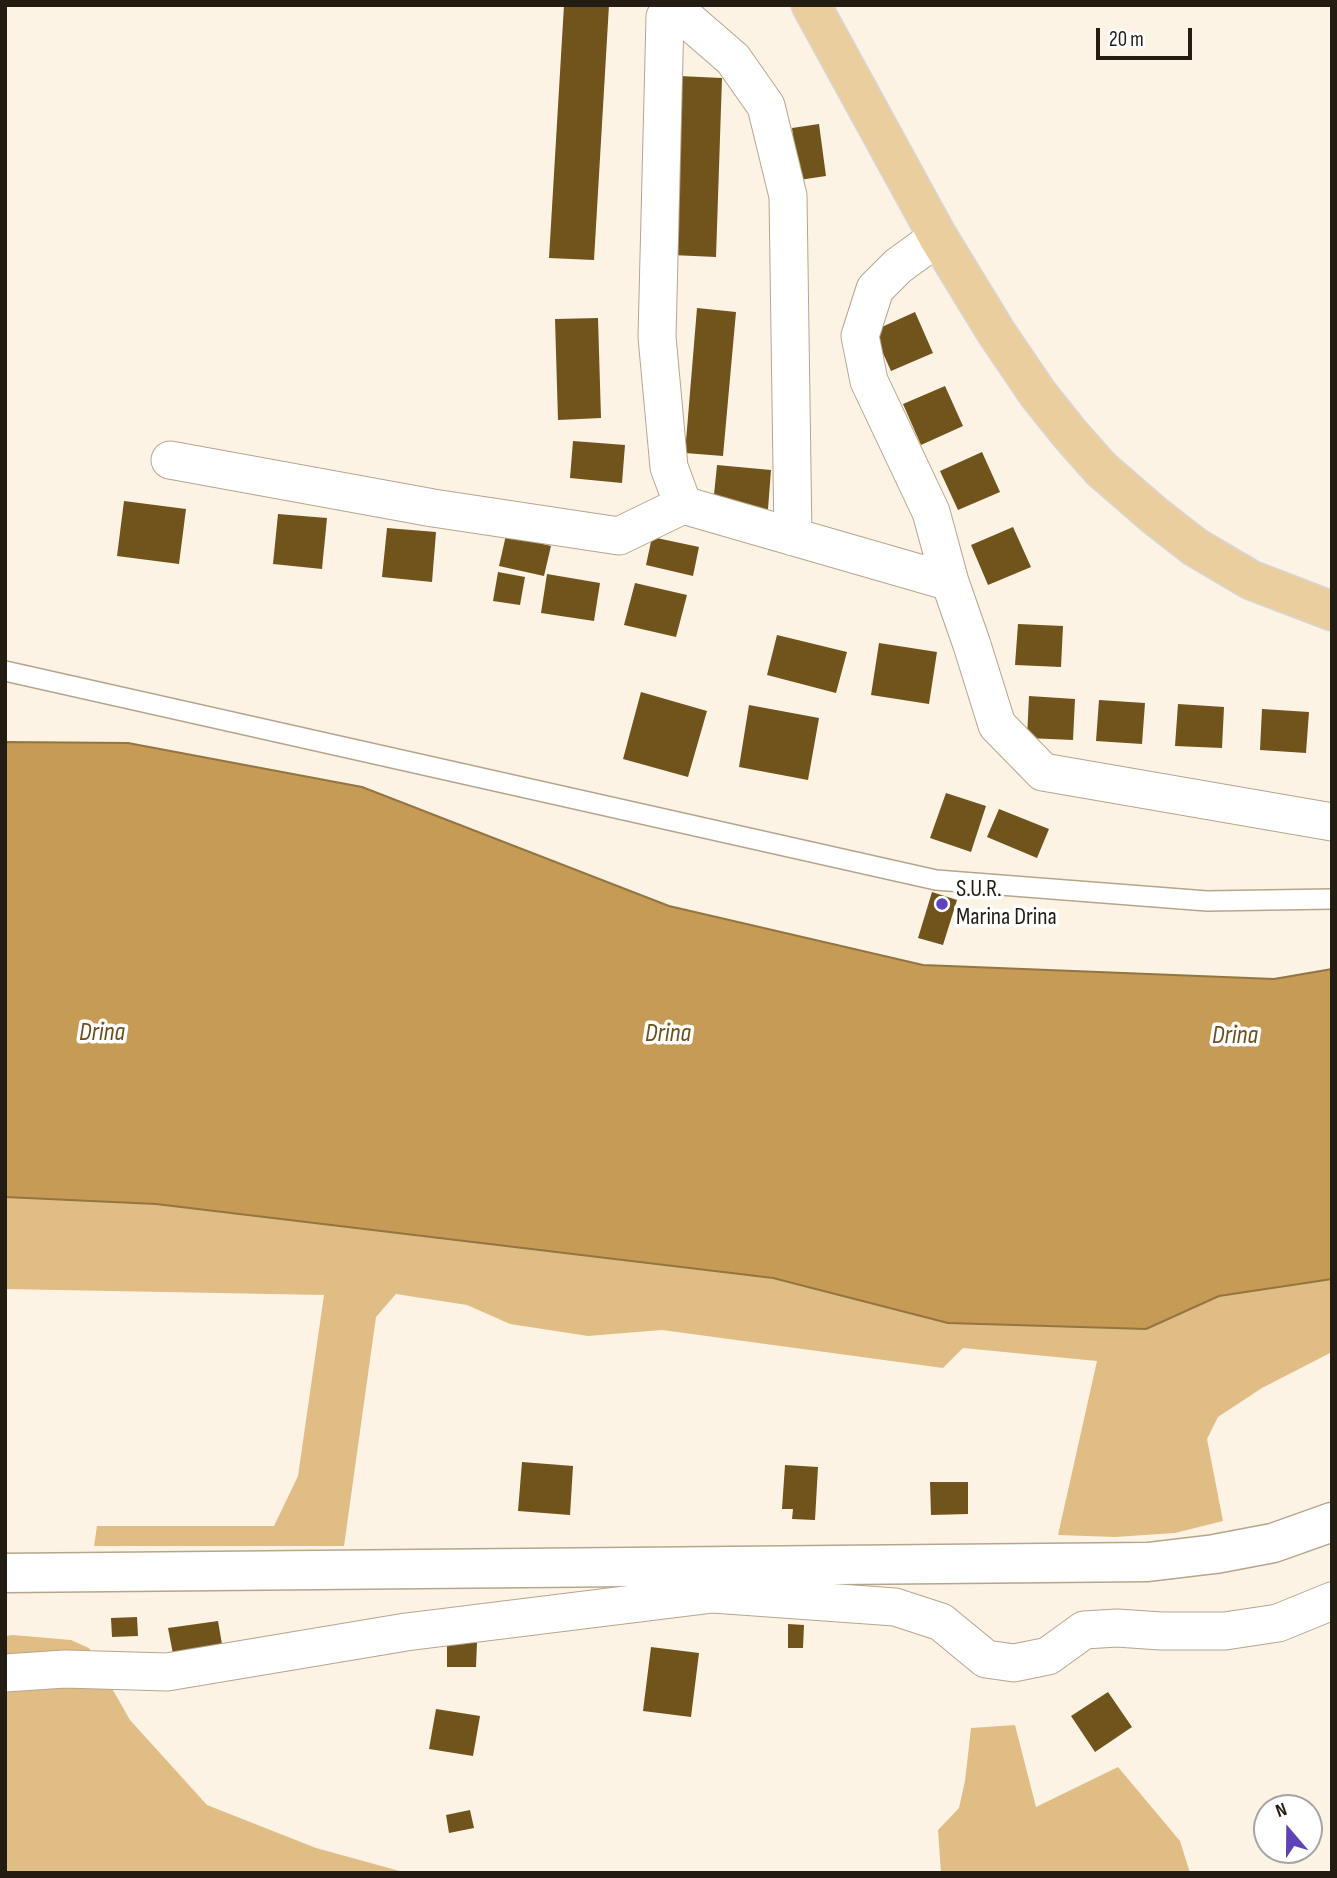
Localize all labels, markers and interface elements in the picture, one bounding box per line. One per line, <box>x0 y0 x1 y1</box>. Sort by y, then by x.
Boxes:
scale bar <box>1099 14 1195 58</box>
text: 20 m <box>1109 27 1144 52</box>
place label: S.U.R. Marina Drina <box>956 876 1057 932</box>
marker: S.U.R. Marina Drina <box>934 896 950 912</box>
water label: Drina <box>79 1017 125 1049</box>
water label: Drina <box>645 1018 691 1050</box>
water label: Drina <box>1212 1020 1258 1052</box>
north arrow <box>1253 1794 1323 1864</box>
text: N <box>1273 1798 1290 1823</box>

